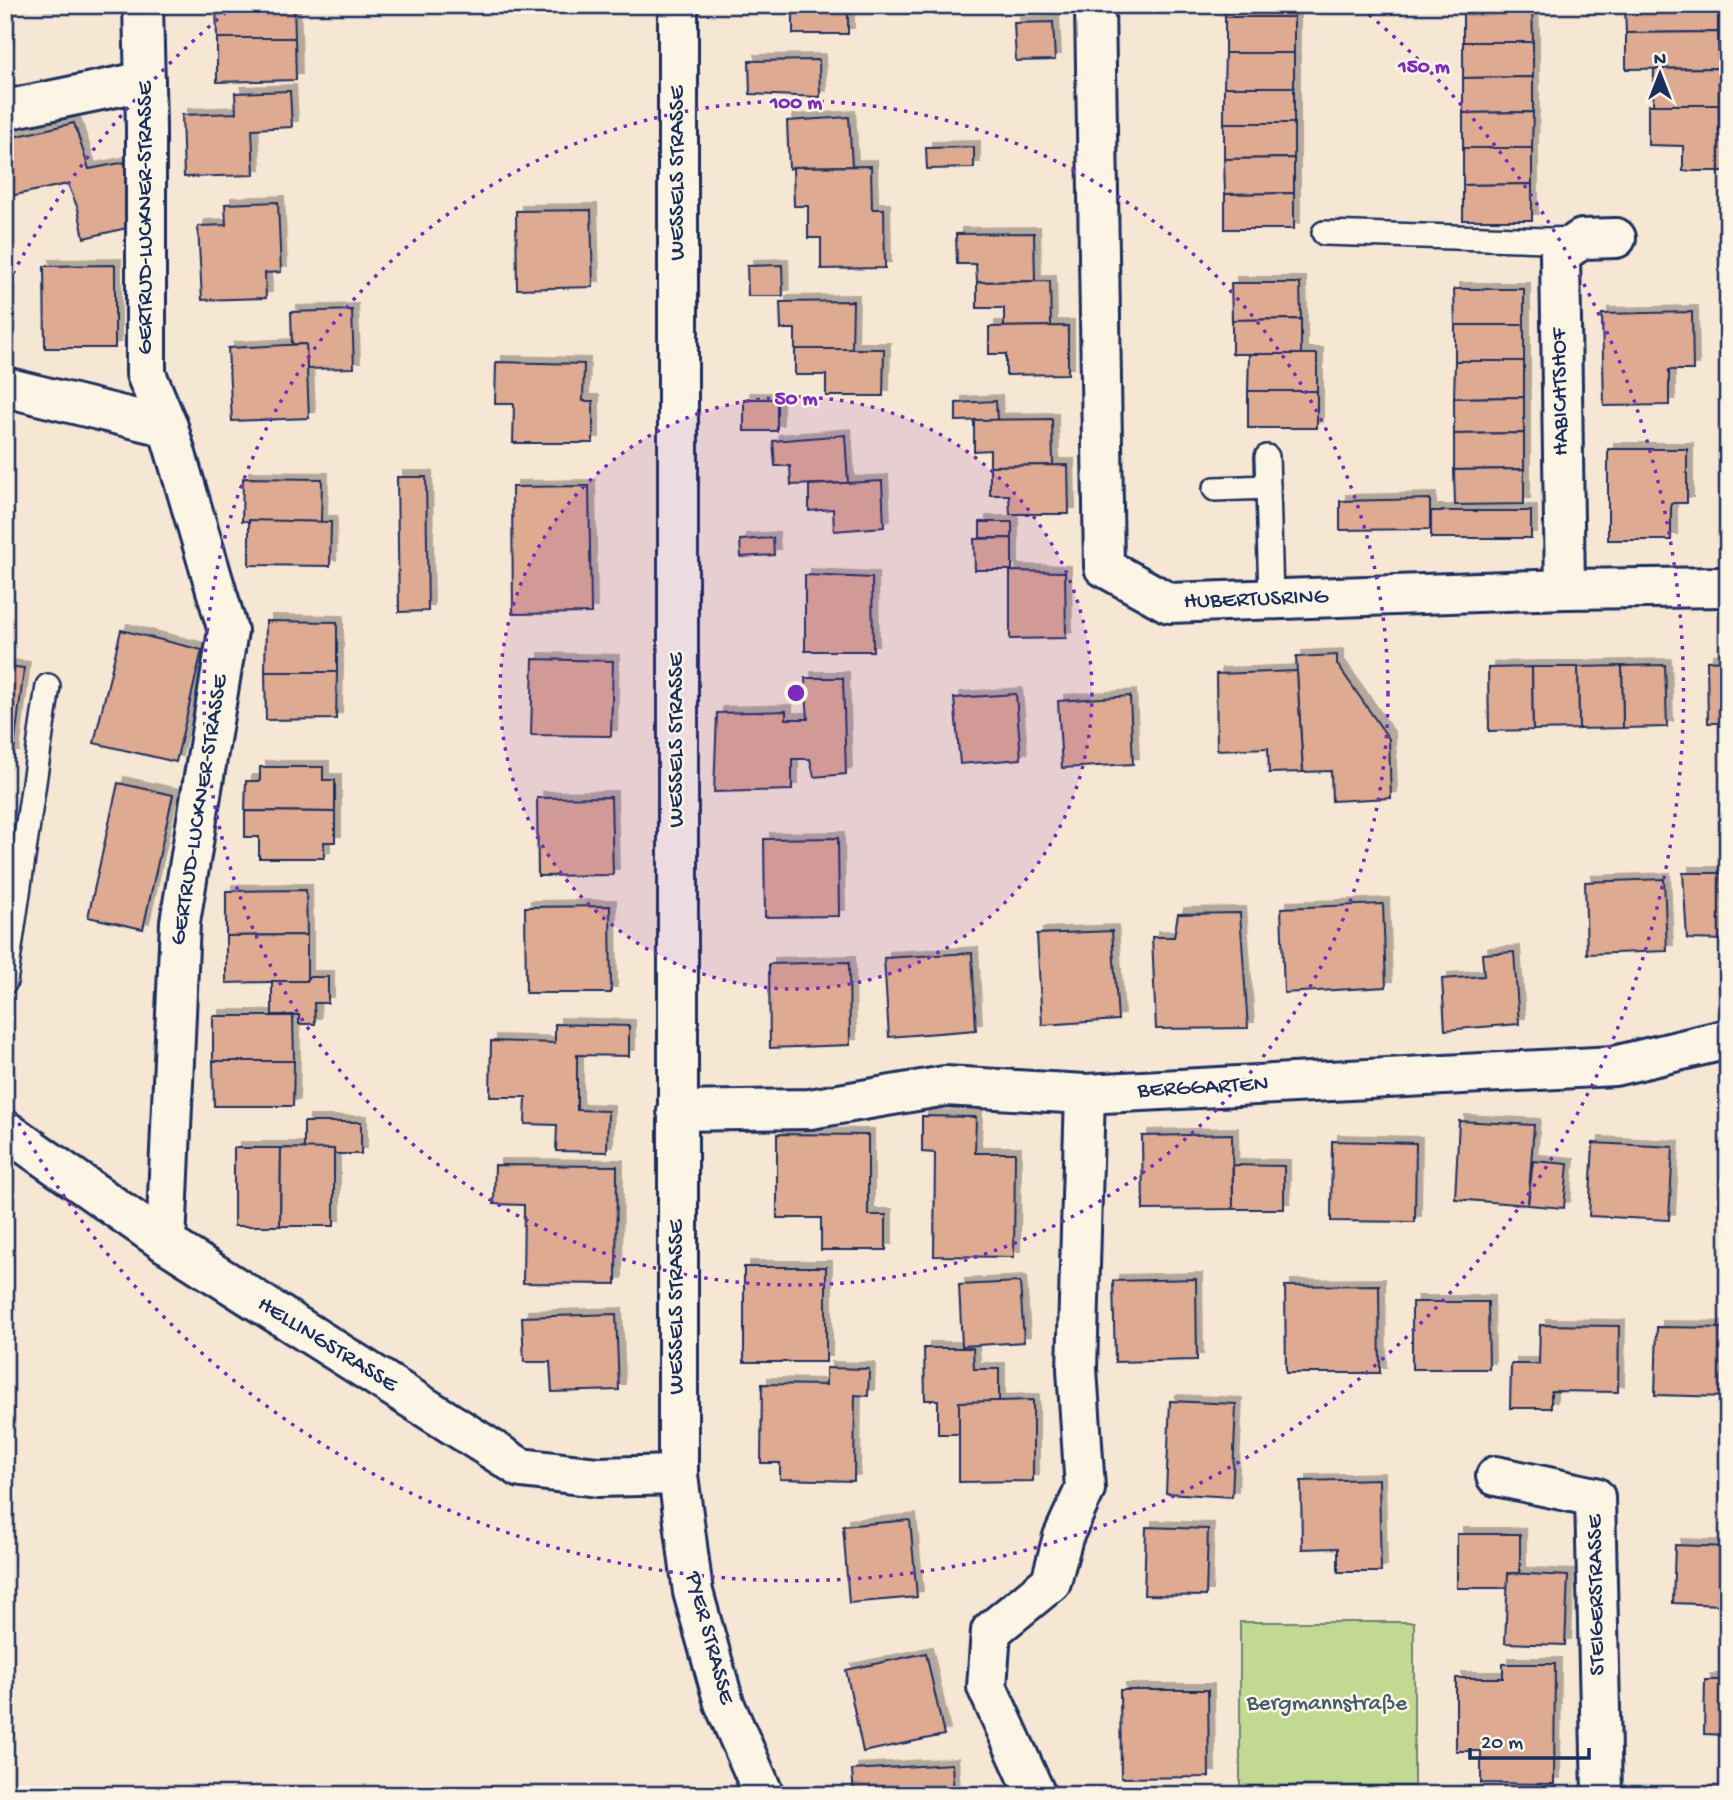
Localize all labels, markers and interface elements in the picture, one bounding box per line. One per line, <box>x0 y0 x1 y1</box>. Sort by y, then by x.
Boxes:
north arrow <box>1624 38 1694 108</box>
text: N <box>1654 49 1666 72</box>
text: 150 m <box>1397 56 1450 81</box>
street label: GERTRUD-LUCKNER-STRASSE <box>133 80 160 355</box>
street label: WESSELS STRASSE <box>665 84 692 260</box>
text: 100 m <box>769 92 822 117</box>
street label: HABICHTSHOF <box>1546 327 1576 456</box>
text: 50 m <box>775 388 818 413</box>
street label: HUBERTUSRING <box>1183 584 1330 616</box>
street label: WESSELS STRASSE <box>664 651 691 827</box>
street label: GERTRUD-LUCKNER-STRASSE <box>165 671 235 947</box>
centre of rings <box>784 681 808 705</box>
street label: BERGGARTEN <box>1136 1071 1269 1105</box>
street label: WESSELS STRASSE <box>664 1218 691 1394</box>
street label: HELLINGSTRASSE <box>252 1291 403 1400</box>
street label: STEIGERSTRASSE <box>1582 1513 1612 1676</box>
street label: PYER STRASSE <box>678 1568 740 1709</box>
park label: Bergmannstraße <box>1246 1691 1408 1718</box>
scale bar <box>1470 1716 1590 1760</box>
text: 20 m <box>1481 1732 1523 1757</box>

